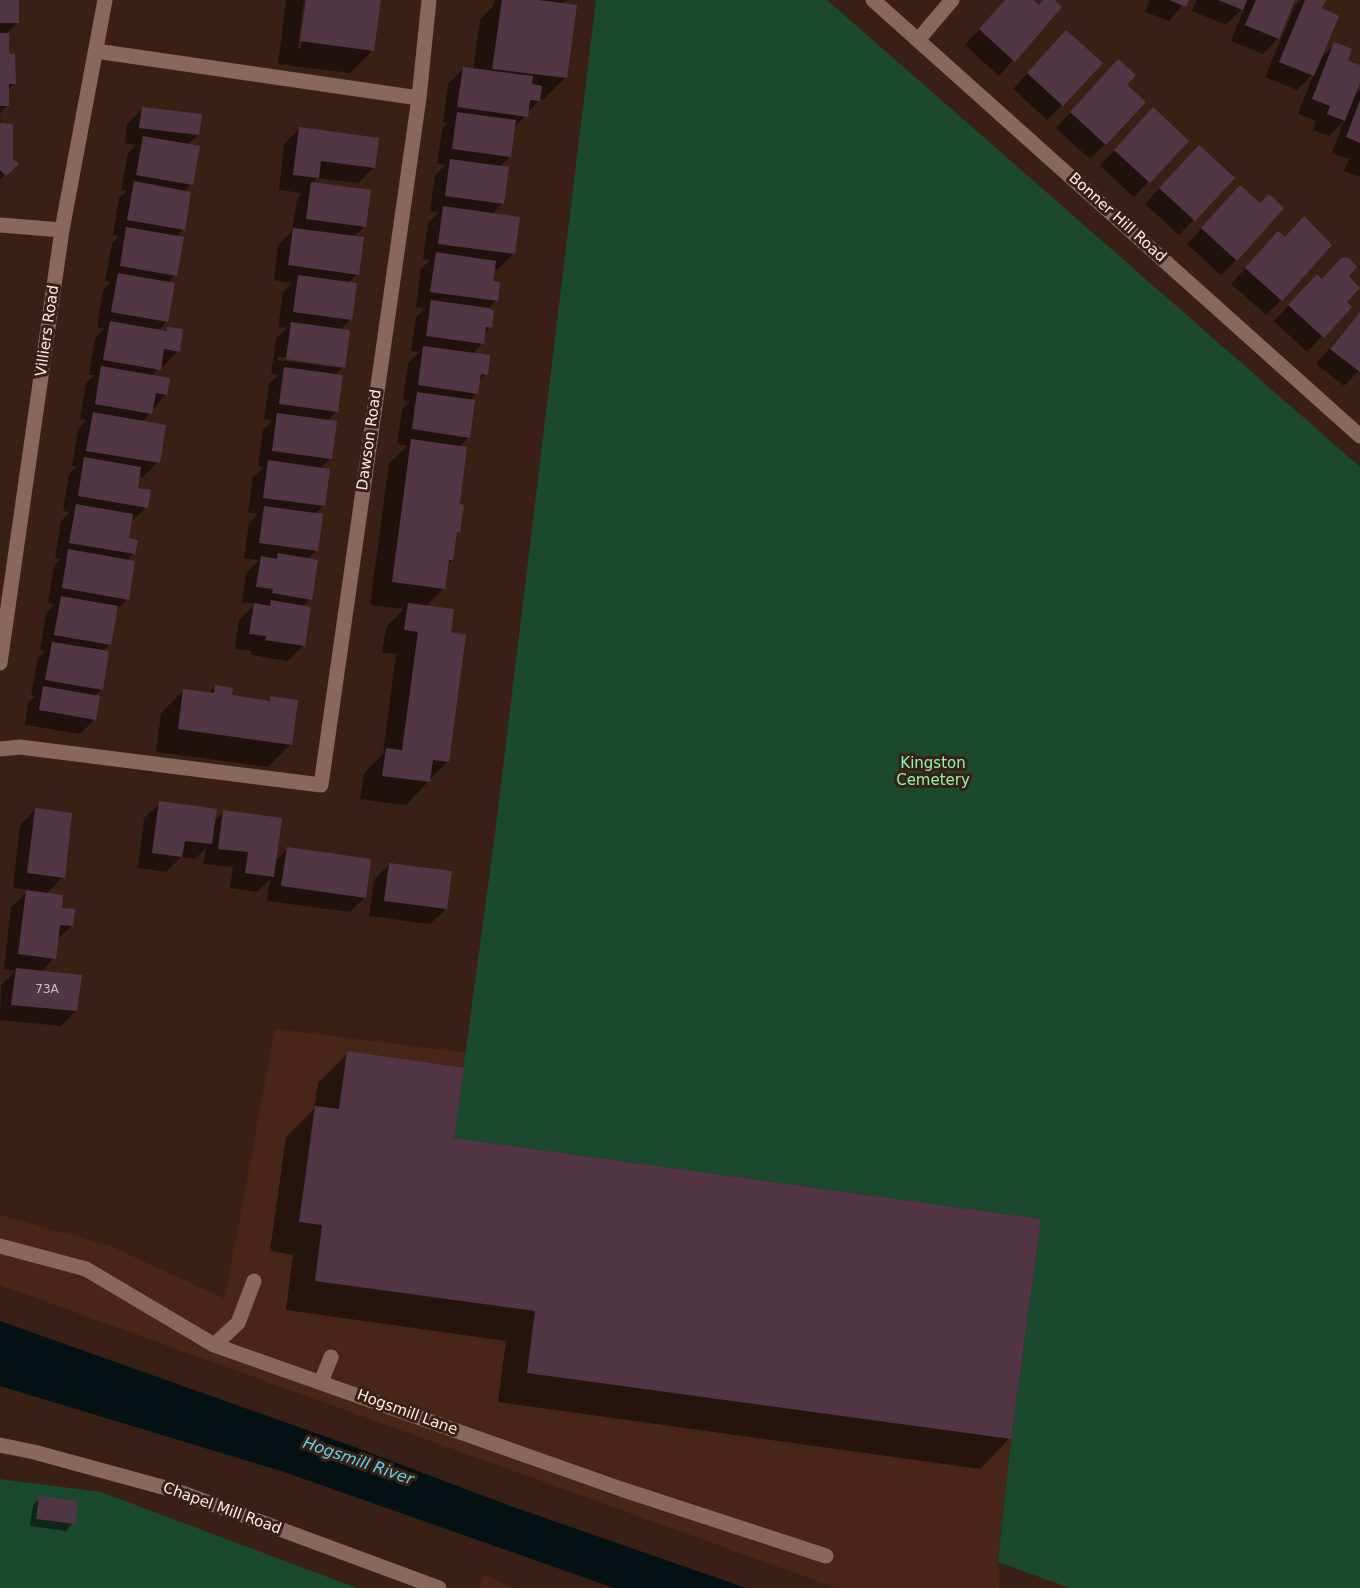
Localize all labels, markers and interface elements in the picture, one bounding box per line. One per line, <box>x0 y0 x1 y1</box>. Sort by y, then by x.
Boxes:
street label: Bonner Hill Road <box>1065 170 1169 266</box>
street label: Villiers Road <box>33 284 63 378</box>
street label: Dawson Road <box>354 388 386 492</box>
park label: Kingston Cemetery <box>896 755 970 790</box>
house number: 73A <box>35 983 59 997</box>
street label: Hogsmill Lane <box>354 1386 460 1440</box>
water label: Hogsmill River <box>300 1434 416 1490</box>
street label: Chapel Mill Road <box>160 1479 284 1539</box>

